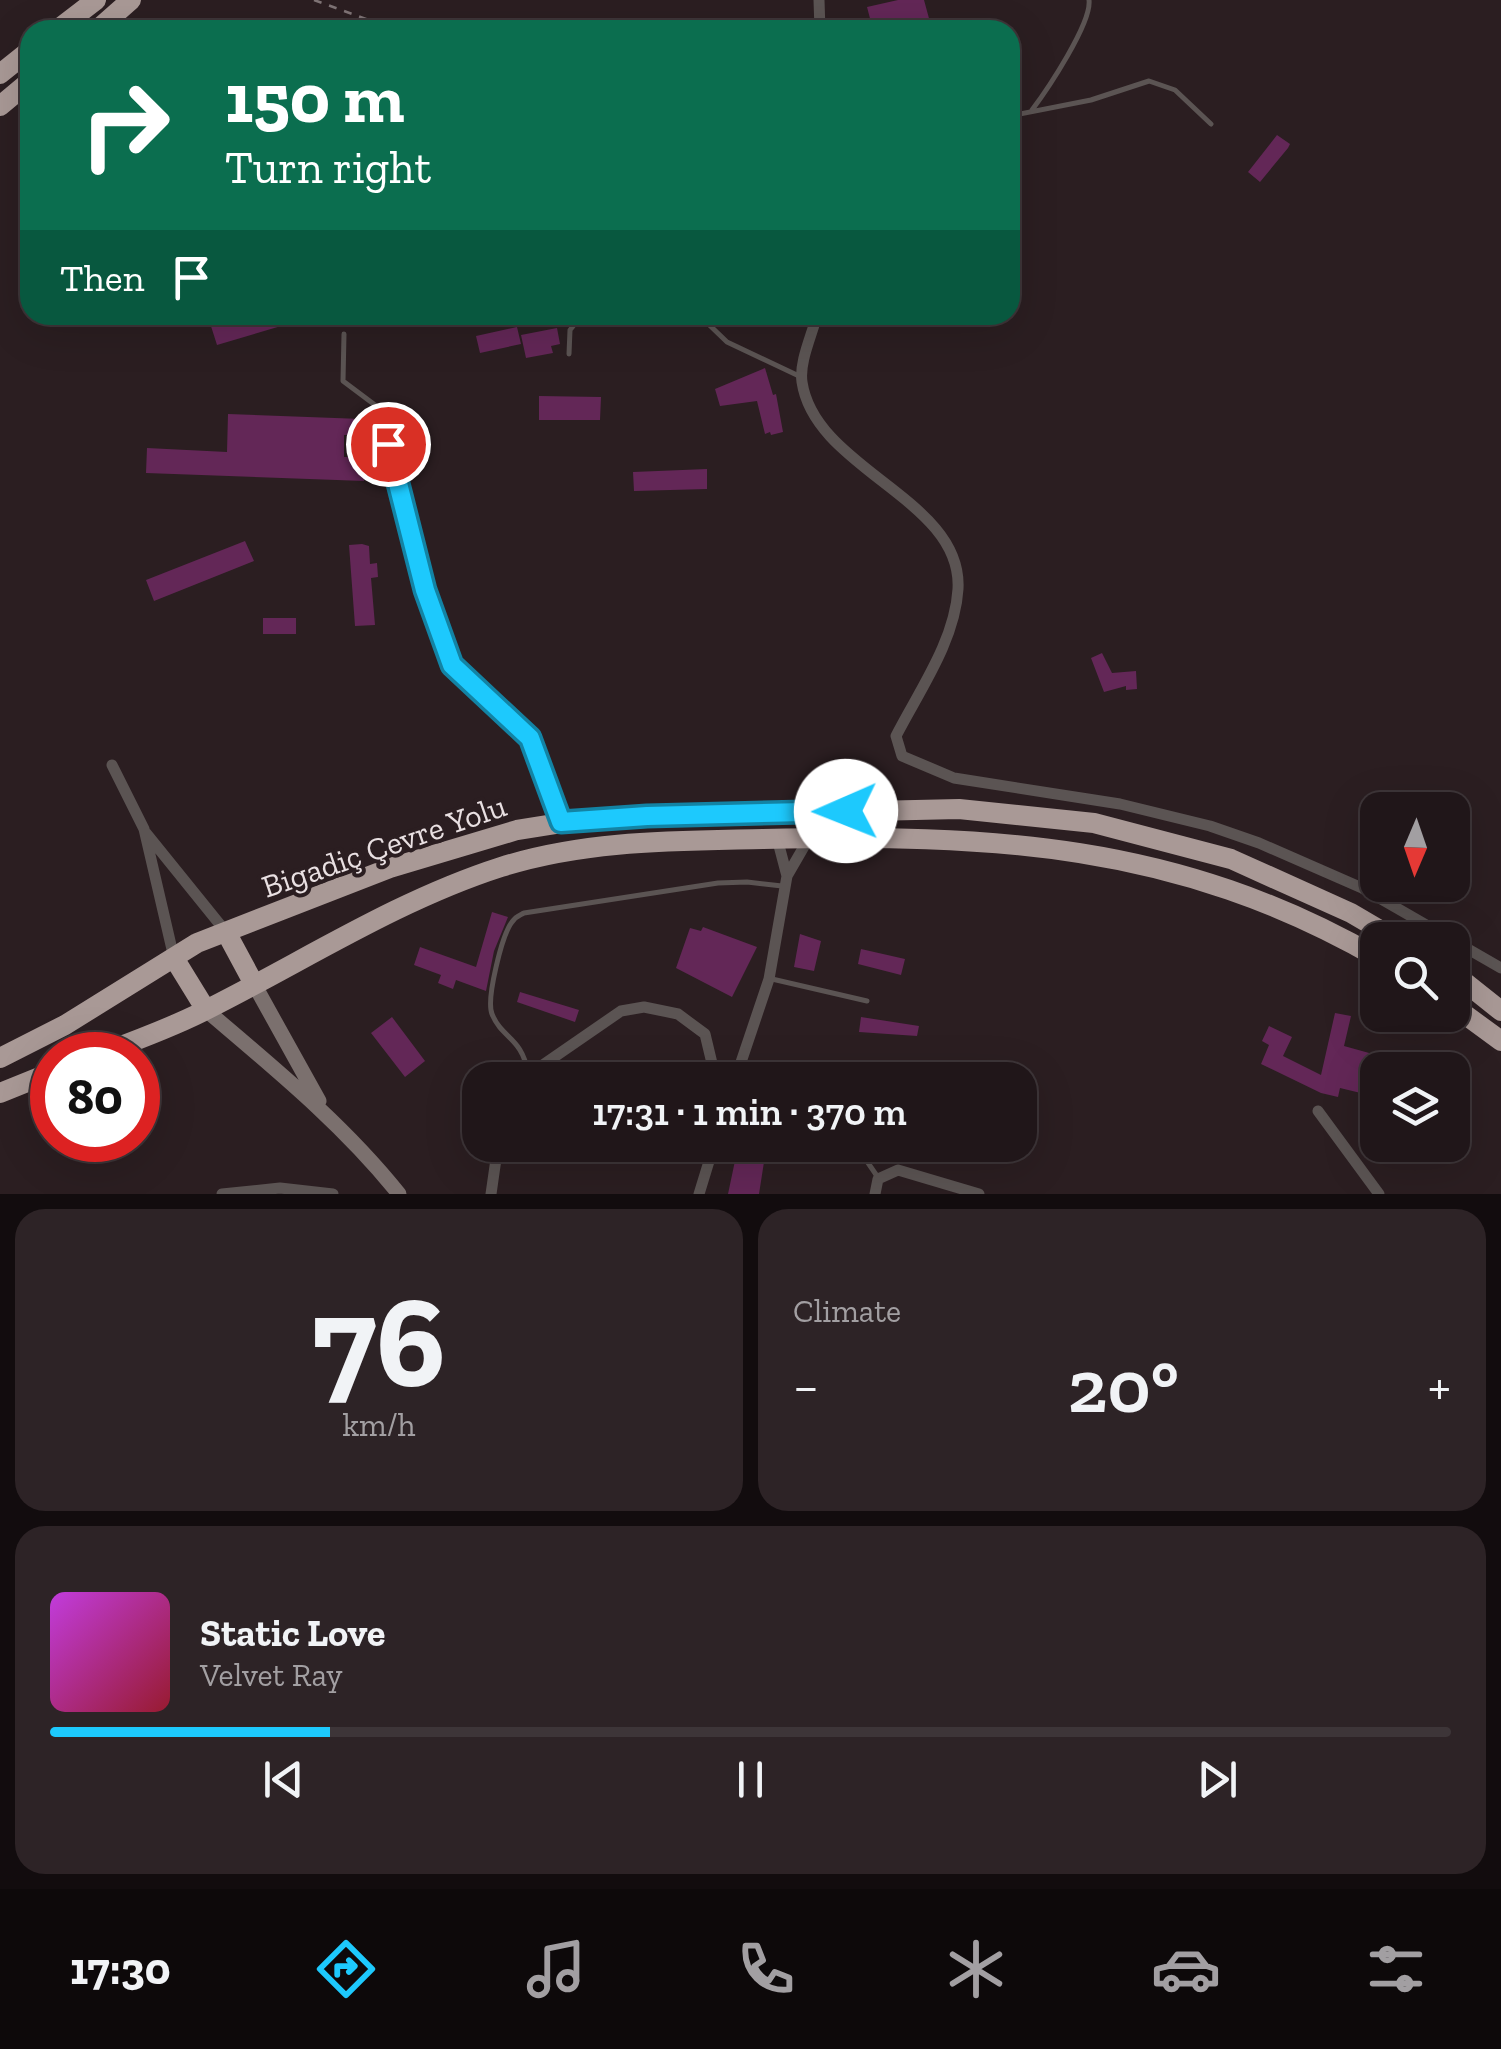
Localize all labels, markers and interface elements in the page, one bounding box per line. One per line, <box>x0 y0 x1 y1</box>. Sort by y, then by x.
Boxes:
text: 150 m <box>225 56 405 140</box>
icon: right <box>60 60 190 190</box>
text: Turn right <box>225 141 431 195</box>
icon: arrive <box>164 250 219 305</box>
text: Then <box>60 255 144 301</box>
pin <box>346 402 431 487</box>
icon: arrive <box>361 417 416 472</box>
position arrow <box>794 759 898 863</box>
street label: Bigadiç Çevre Yolu <box>257 786 511 906</box>
north arrow <box>1360 792 1470 902</box>
map controls <box>1360 792 1470 1162</box>
button: search <box>1360 922 1470 1032</box>
speed limit sign: 80 <box>30 1032 160 1162</box>
button: layers <box>1360 1052 1470 1162</box>
text: 17:31 · 1 min · 370 m <box>592 1089 907 1135</box>
text: 76 <box>312 1263 446 1419</box>
text: Climate <box>793 1292 901 1330</box>
text: 20° <box>1068 1341 1179 1431</box>
text: − <box>793 1353 819 1419</box>
text: + <box>1428 1353 1451 1419</box>
text: km/h <box>342 1406 416 1444</box>
text: Static Love <box>200 1610 385 1656</box>
text: Velvet Ray <box>200 1656 343 1694</box>
icon: previous <box>256 1752 311 1807</box>
icon: pause <box>723 1752 778 1807</box>
icon: next <box>1190 1752 1245 1807</box>
icon: directions <box>311 1934 381 2004</box>
icon: music <box>521 1934 591 2004</box>
icon: phone <box>731 1934 801 2004</box>
icon: climate <box>941 1934 1011 2004</box>
icon: car <box>1151 1934 1221 2004</box>
icon: filters <box>1361 1934 1431 2004</box>
text: 17:30 <box>70 1942 171 1996</box>

